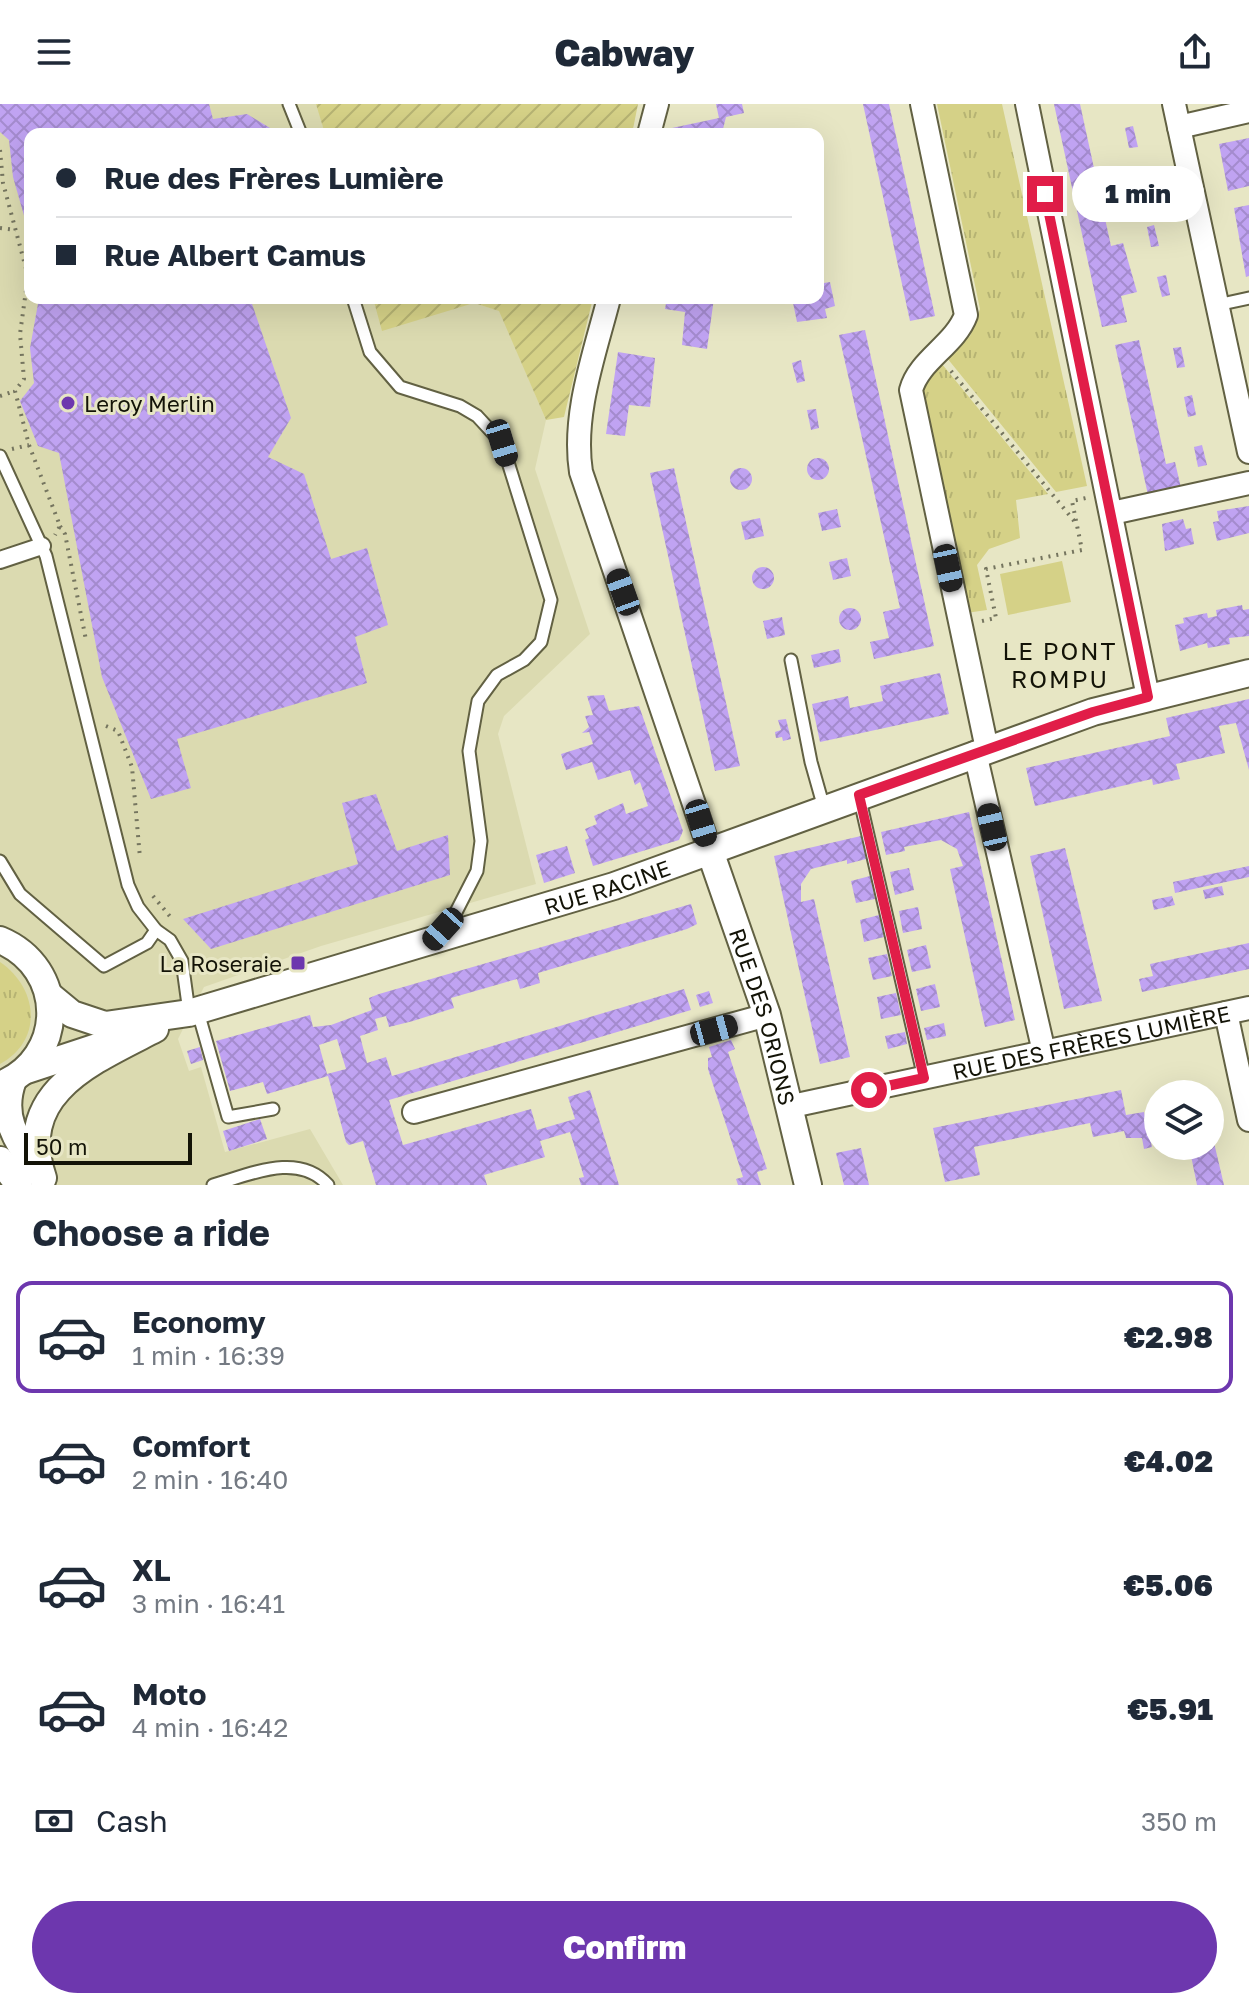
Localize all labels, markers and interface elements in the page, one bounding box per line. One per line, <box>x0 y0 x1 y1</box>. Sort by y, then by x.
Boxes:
icon: menu <box>32 30 76 74</box>
icon: share <box>1173 30 1217 74</box>
text: Cabway <box>554 31 695 74</box>
text: Rue des Frères Lumière <box>104 160 444 196</box>
callout: 1 min <box>1073 166 1205 222</box>
route end <box>1027 176 1063 212</box>
text: 1 min <box>1105 178 1171 209</box>
text: Rue Albert Camus <box>104 237 366 273</box>
place label: Leroy Merlin <box>84 390 215 417</box>
marker: Leroy Merlin <box>59 394 77 412</box>
car <box>484 417 520 469</box>
car <box>931 542 965 594</box>
car <box>604 565 642 619</box>
district label: LE PONT ROMPU <box>1003 636 1117 693</box>
car <box>683 797 719 849</box>
car <box>975 801 1009 853</box>
street label: RUE RACINE <box>541 853 674 920</box>
car <box>418 903 468 955</box>
street label: RUE DES ORIONS <box>724 924 802 1108</box>
place label: La Roseraie <box>160 950 282 977</box>
marker: La Roseraie <box>289 954 307 972</box>
street label: RUE DES FRÈRES LUMIÈRE <box>950 999 1233 1085</box>
car <box>688 1012 740 1048</box>
route start <box>851 1072 887 1108</box>
map controls <box>1144 1080 1224 1160</box>
button: layers <box>1144 1080 1224 1160</box>
scale bar <box>24 1129 192 1165</box>
text: 50 m <box>36 1133 87 1160</box>
text: Choose a ride <box>32 1211 270 1254</box>
icon: car <box>36 1301 108 1373</box>
text: Economy <box>132 1304 266 1340</box>
text: €2.98 <box>1124 1319 1213 1355</box>
text: 1 min · 16:39 <box>132 1340 285 1371</box>
icon: car <box>36 1425 108 1497</box>
text: Comfort <box>132 1428 251 1464</box>
text: €4.02 <box>1124 1443 1213 1479</box>
text: 2 min · 16:40 <box>132 1464 288 1495</box>
icon: car <box>36 1549 108 1621</box>
text: XL <box>132 1552 171 1588</box>
text: €5.06 <box>1123 1567 1213 1603</box>
text: 3 min · 16:41 <box>132 1588 285 1619</box>
icon: car <box>36 1673 108 1745</box>
text: Moto <box>132 1676 207 1712</box>
text: €5.91 <box>1127 1691 1213 1727</box>
text: 4 min · 16:42 <box>132 1712 288 1743</box>
icon: cash <box>32 1799 76 1843</box>
text: Cash <box>96 1803 168 1839</box>
text: 350 m <box>1141 1806 1217 1837</box>
button: Confirm <box>32 1901 1217 1993</box>

